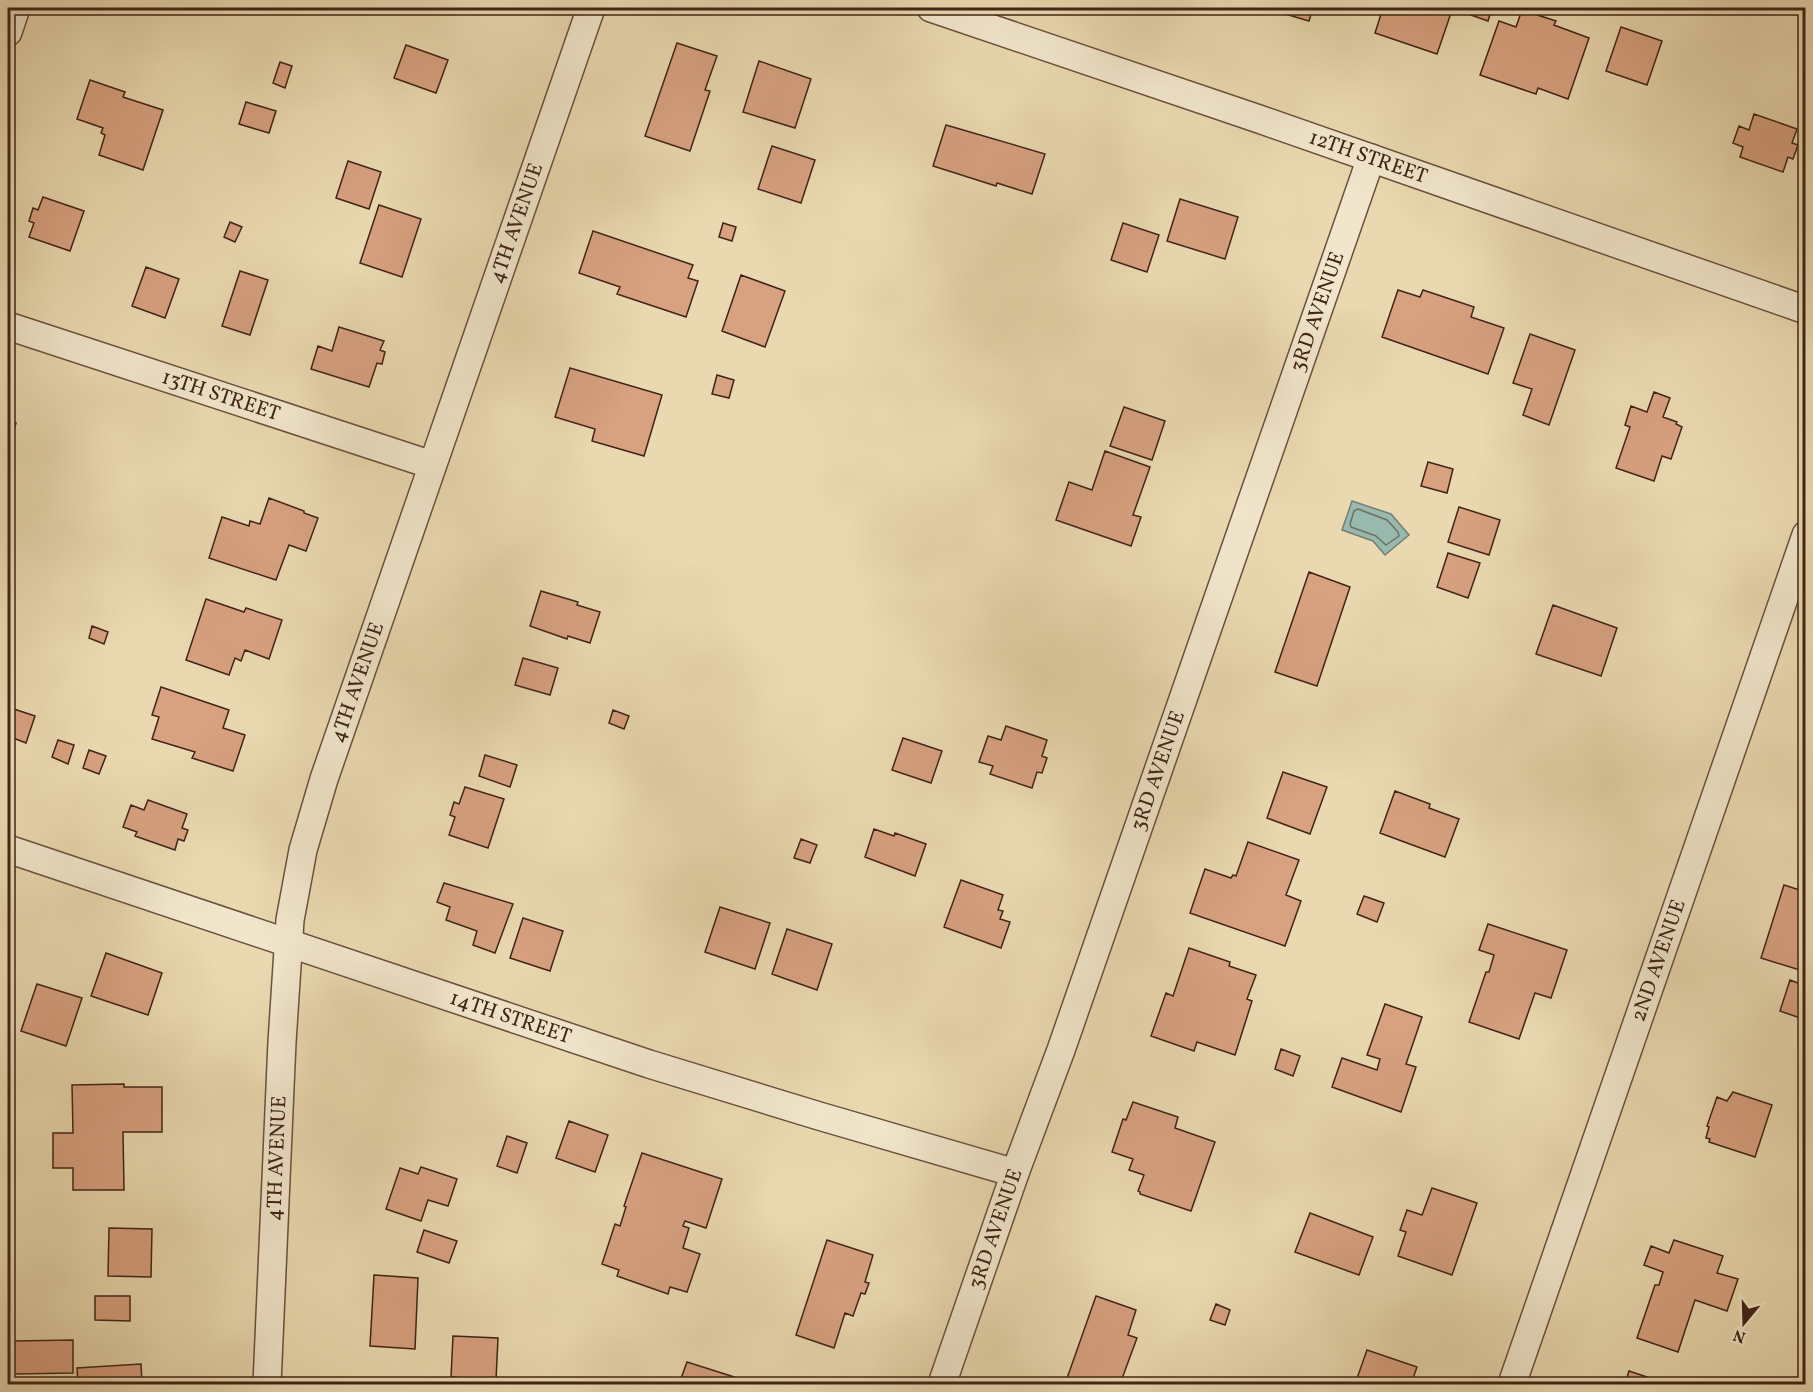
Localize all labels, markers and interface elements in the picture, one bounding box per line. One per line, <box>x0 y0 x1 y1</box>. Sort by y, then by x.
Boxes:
street label: 12TH STREET <box>1305 123 1431 191</box>
street label: 4TH AVENUE <box>482 159 551 287</box>
street label: 3RD AVENUE <box>1283 248 1352 376</box>
street label: 13TH STREET <box>158 363 284 429</box>
street label: 4TH AVENUE <box>323 618 392 746</box>
street label: 3RD AVENUE <box>1124 707 1192 835</box>
street label: 2ND AVENUE <box>1624 896 1693 1026</box>
street label: 14TH STREET <box>446 984 575 1051</box>
street label: 4TH AVENUE <box>260 1095 294 1221</box>
street label: 3RD AVENUE <box>961 1165 1030 1293</box>
north arrow <box>1714 1293 1774 1353</box>
text: N <box>1730 1323 1749 1348</box>

